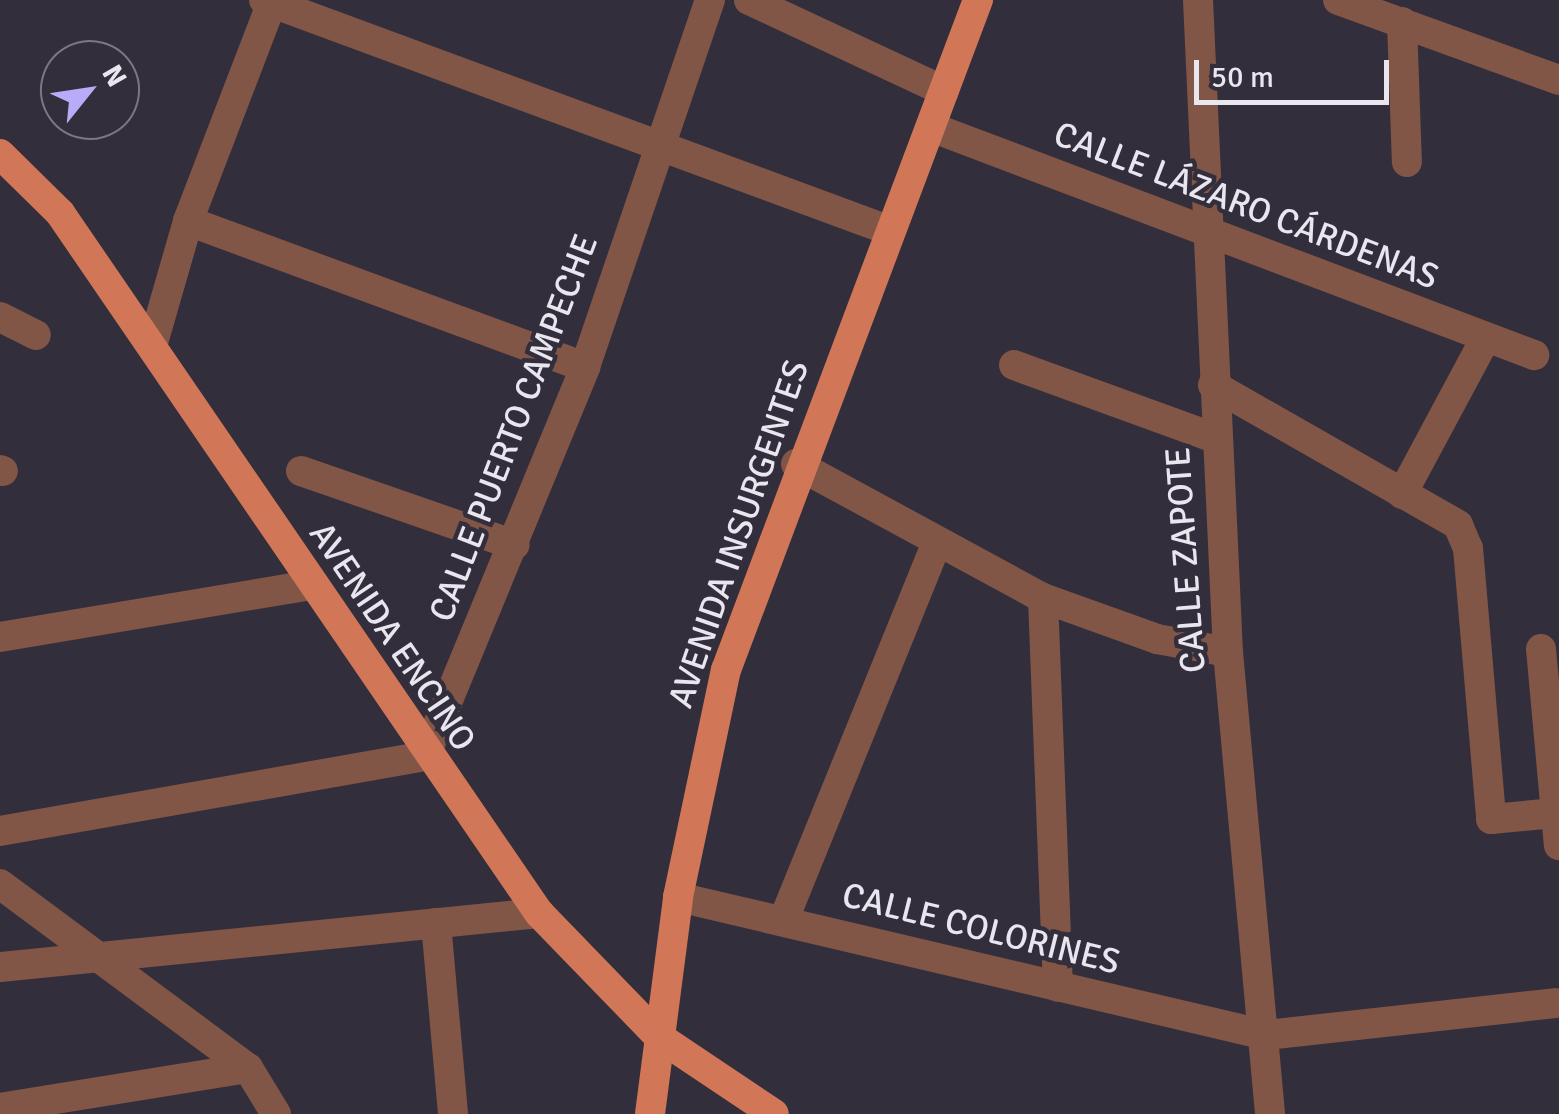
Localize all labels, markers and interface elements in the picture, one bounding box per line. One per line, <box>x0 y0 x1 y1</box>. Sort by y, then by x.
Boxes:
north arrow <box>40 40 140 140</box>
scale bar <box>1199 40 1394 102</box>
text: N <box>95 59 134 93</box>
text: 50 m <box>1211 59 1274 96</box>
street label: CALLE LÁZARO CÁRDENAS <box>1048 113 1444 299</box>
street label: CALLE PUERTO CAMPECHE <box>421 229 607 627</box>
street label: AVENIDA INSURGENTES <box>660 355 818 713</box>
street label: CALLE ZAPOTE <box>1157 446 1215 674</box>
street label: AVENIDA ENCINO <box>300 515 484 759</box>
street label: CALLE COLORINES <box>838 874 1124 984</box>

